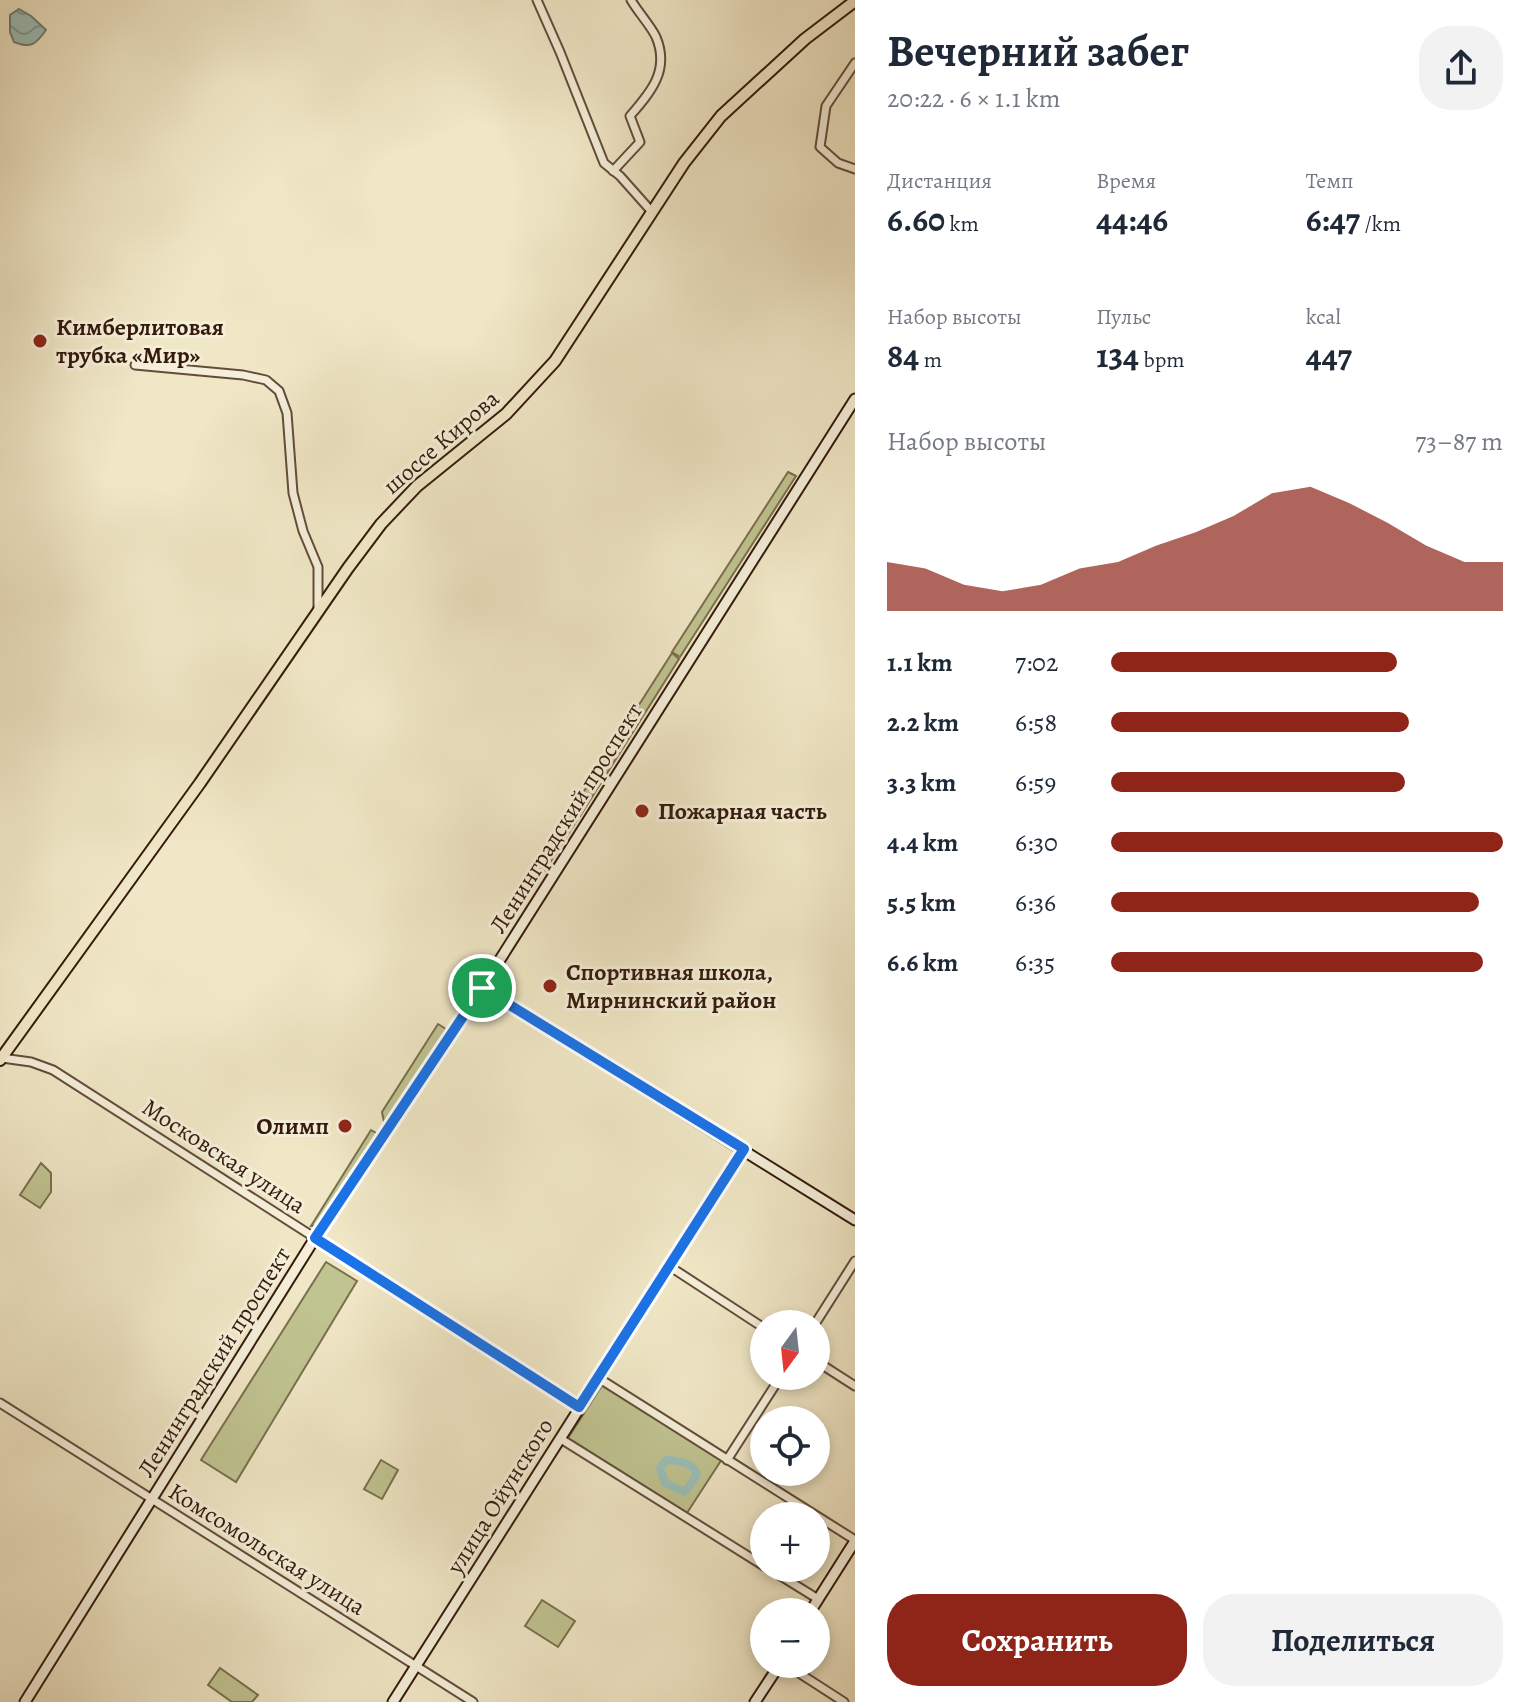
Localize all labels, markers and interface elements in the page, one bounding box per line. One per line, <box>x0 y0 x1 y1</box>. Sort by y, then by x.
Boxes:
text: Вечерний забег <box>887 21 1189 81</box>
button: share <box>1419 26 1503 110</box>
text: 20:22 · 6 × 1.1 km <box>887 81 1060 116</box>
text: Дистанция <box>887 166 992 196</box>
text: Время <box>1096 166 1156 196</box>
text: Темп <box>1306 166 1354 196</box>
text: 6.60 <box>887 196 945 243</box>
text: 44:46 <box>1096 196 1168 243</box>
text: 6:47 <box>1306 196 1360 243</box>
text: km <box>945 209 979 239</box>
text: /km <box>1360 209 1401 239</box>
text: Набор высоты <box>887 302 1022 332</box>
text: Пульс <box>1096 302 1151 332</box>
text: kcal <box>1306 302 1341 332</box>
place label: Кимберлитовая трубка «Мир» <box>56 311 224 371</box>
marker: Кимберлитовая трубка «Мир» <box>31 332 49 350</box>
text: 84 <box>887 332 919 379</box>
text: 134 <box>1096 332 1139 379</box>
text: 447 <box>1306 332 1352 379</box>
text: m <box>919 345 942 375</box>
text: bpm <box>1139 345 1185 375</box>
street label: шоссе Кирова <box>376 383 506 501</box>
text: Набор высоты <box>887 424 1046 459</box>
text: 73–87 m <box>1415 424 1503 459</box>
text: 1.1 km <box>887 645 953 680</box>
text: 7:02 <box>1015 645 1058 680</box>
street label: Ленинградский проспект <box>482 697 650 939</box>
text: 2.2 km <box>887 705 959 740</box>
text: 6:58 <box>1015 705 1057 740</box>
text: 3.3 km <box>887 765 956 800</box>
text: 6:59 <box>1015 765 1056 800</box>
place label: Пожарная часть <box>658 795 827 827</box>
marker: Пожарная часть <box>633 802 651 820</box>
text: 4.4 km <box>887 825 958 860</box>
text: 6:30 <box>1015 825 1058 860</box>
text: 5.5 km <box>887 885 956 920</box>
text: 6:36 <box>1015 885 1056 920</box>
text: 6.6 km <box>887 945 958 980</box>
text: 6:35 <box>1015 945 1055 980</box>
pin <box>448 954 516 1022</box>
place label: Спортивная школа, Мирнинский район <box>566 956 776 1016</box>
icon: arrive <box>460 966 504 1010</box>
marker: Спортивная школа, Мирнинский район <box>541 977 559 995</box>
street label: Московская улица <box>136 1091 312 1221</box>
place label: Олимп <box>256 1110 329 1142</box>
marker: Олимп <box>336 1117 354 1135</box>
street label: Ленинградский проспект <box>130 1241 298 1483</box>
north arrow <box>750 1310 830 1390</box>
map controls <box>750 1310 830 1678</box>
button: locate <box>750 1406 830 1486</box>
street label: улица Ойунского <box>439 1412 561 1581</box>
street label: Комсомольская улица <box>162 1475 372 1623</box>
button: + <box>750 1502 830 1582</box>
button: Сохранить <box>887 1594 1187 1686</box>
button: Поделиться <box>1203 1594 1503 1686</box>
button: − <box>750 1598 830 1678</box>

